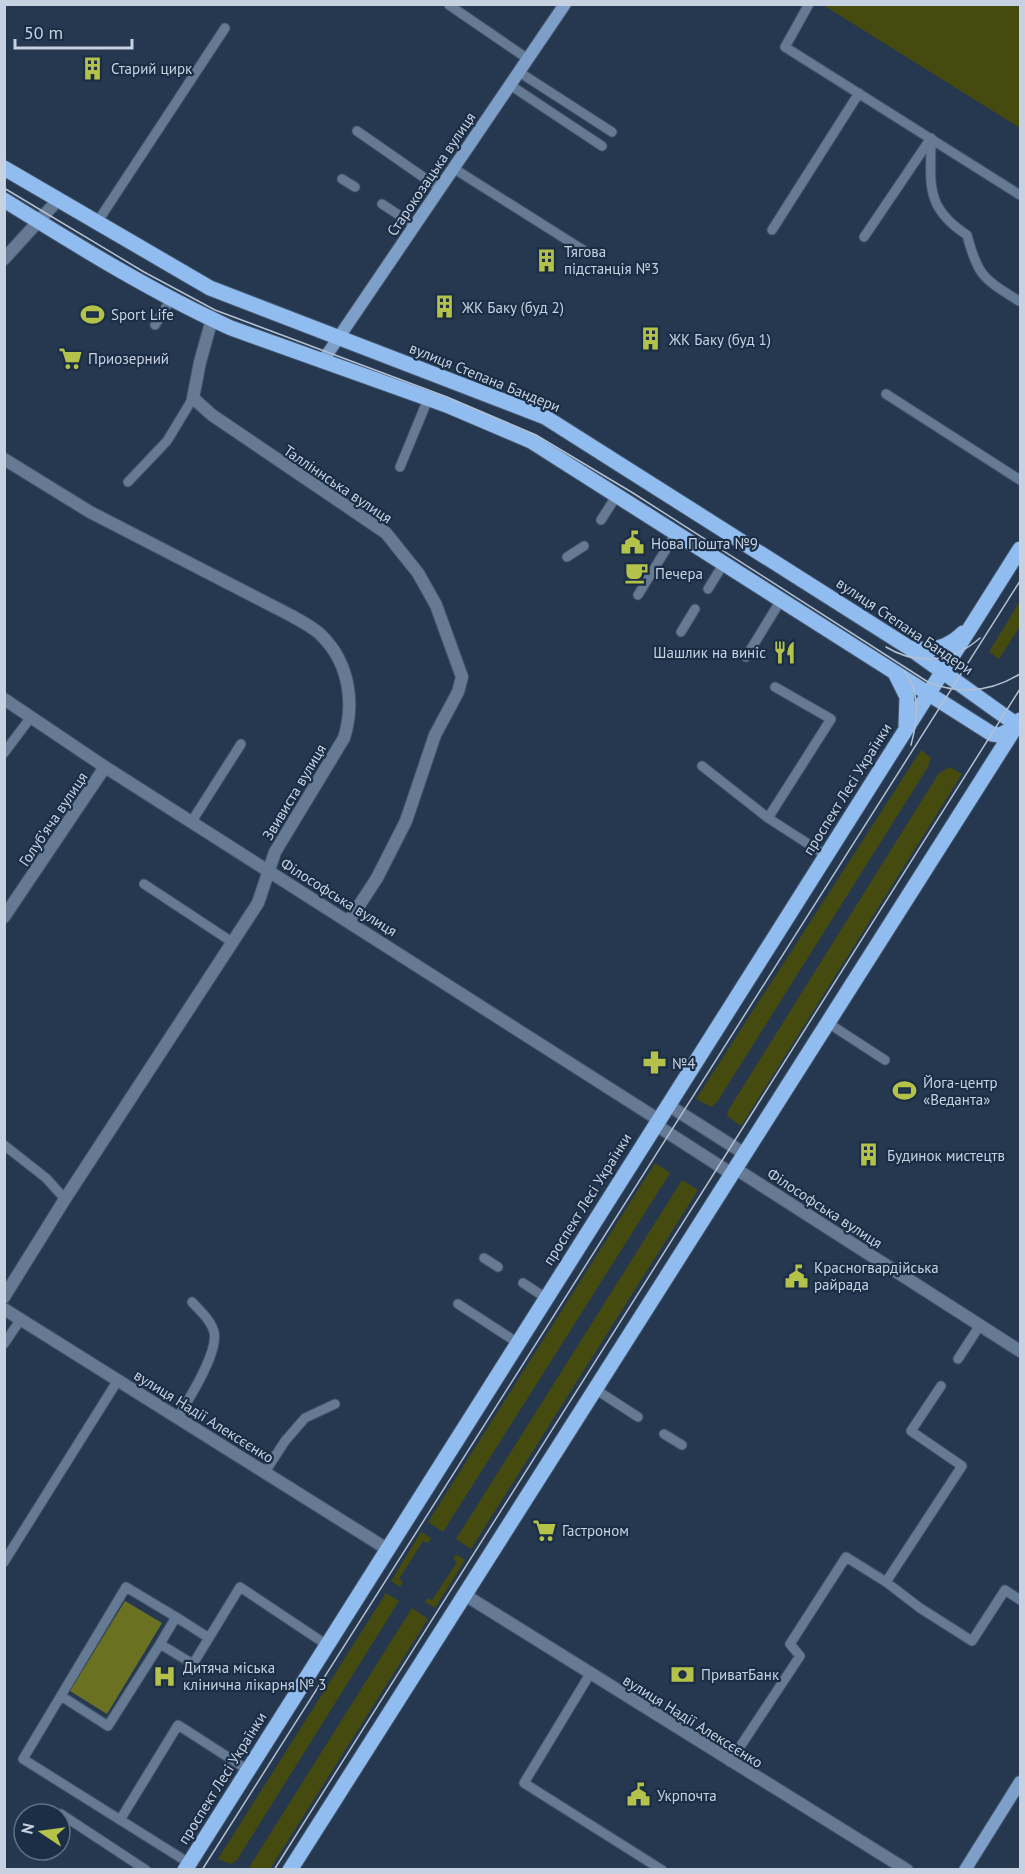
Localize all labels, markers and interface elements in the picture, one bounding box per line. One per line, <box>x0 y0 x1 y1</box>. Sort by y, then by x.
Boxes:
scale bar <box>15 12 132 50</box>
text: 50 m <box>24 21 63 44</box>
building icon: Старий цирк <box>80 55 106 81</box>
place label: Старий цирк <box>111 59 193 78</box>
street label: Старокозацька вулиця <box>382 108 480 240</box>
place label: Тягова пiдстанцiя №3 <box>564 242 659 278</box>
building icon: Тягова пiдстанцiя №3 <box>533 247 559 273</box>
building icon: ЖК Баку (буд 2) <box>431 294 457 320</box>
place label: ЖК Баку (буд 2) <box>461 298 564 317</box>
sports icon: Sport Life <box>80 301 106 327</box>
place label: Sport Life <box>111 305 174 324</box>
building icon: ЖК Баку (буд 1) <box>638 326 664 352</box>
place label: ЖК Баку (буд 1) <box>668 330 771 349</box>
street label: вулиця Степана Бандери <box>407 338 563 416</box>
supermarket icon: Приозерний <box>57 345 83 371</box>
place label: Приозерний <box>88 349 169 368</box>
street label: Талліннська вулиця <box>280 441 396 527</box>
public building icon: Нова Пошта №9 <box>620 530 646 556</box>
place label: Нова Пошта №9 <box>651 534 758 553</box>
cafe icon: Печера <box>624 560 650 586</box>
place label: Печера <box>655 564 703 583</box>
street label: вулиця Степана Бандери <box>833 573 977 679</box>
restaurant icon: Шашлик на виніс <box>771 639 797 665</box>
place label: Шашлик на виніс <box>653 643 766 662</box>
street label: проспект Лесі Українки <box>799 719 895 859</box>
street label: Звивиста вулиця <box>258 740 330 844</box>
street label: Голубʼяча вулиця <box>14 768 92 870</box>
street label: Філософська вулиця <box>277 854 401 940</box>
pharmacy icon: №4 <box>641 1050 667 1076</box>
place label: №4 <box>672 1054 696 1073</box>
place label: Йога-центр «Веданта» <box>923 1073 998 1109</box>
sports icon: Йога-центр «Веданта» <box>892 1078 918 1104</box>
street label: проспект Лесі Українки <box>539 1129 635 1269</box>
building icon: Будинок мистецтв <box>856 1142 882 1168</box>
place label: Будинок мистецтв <box>887 1146 1005 1165</box>
street label: Філософська вулиця <box>764 1164 886 1252</box>
place label: Красногвардійська райрада <box>814 1258 939 1294</box>
public building icon: Красногвардійська райрада <box>783 1263 809 1289</box>
street label: вулиця Надії Алексєєнко <box>131 1365 277 1467</box>
supermarket icon: Гастроном <box>531 1517 557 1543</box>
place label: Гастроном <box>562 1521 629 1540</box>
place label: Дитяча міська клінична лікарня № 3 <box>183 1658 326 1694</box>
bank icon: ПриватБанк <box>670 1661 696 1687</box>
hospital icon: Дитяча міська клінична лікарня № 3 <box>152 1663 178 1689</box>
place label: ПриватБанк <box>701 1665 780 1684</box>
street label: вулиця Надії Алексєєнко <box>620 1670 766 1772</box>
street label: проспект Лесі Українки <box>174 1708 270 1848</box>
public building icon: Укрпочта <box>626 1782 652 1808</box>
place label: Укрпочта <box>657 1786 717 1805</box>
north arrow <box>12 1802 72 1862</box>
text: N <box>16 1821 38 1836</box>

